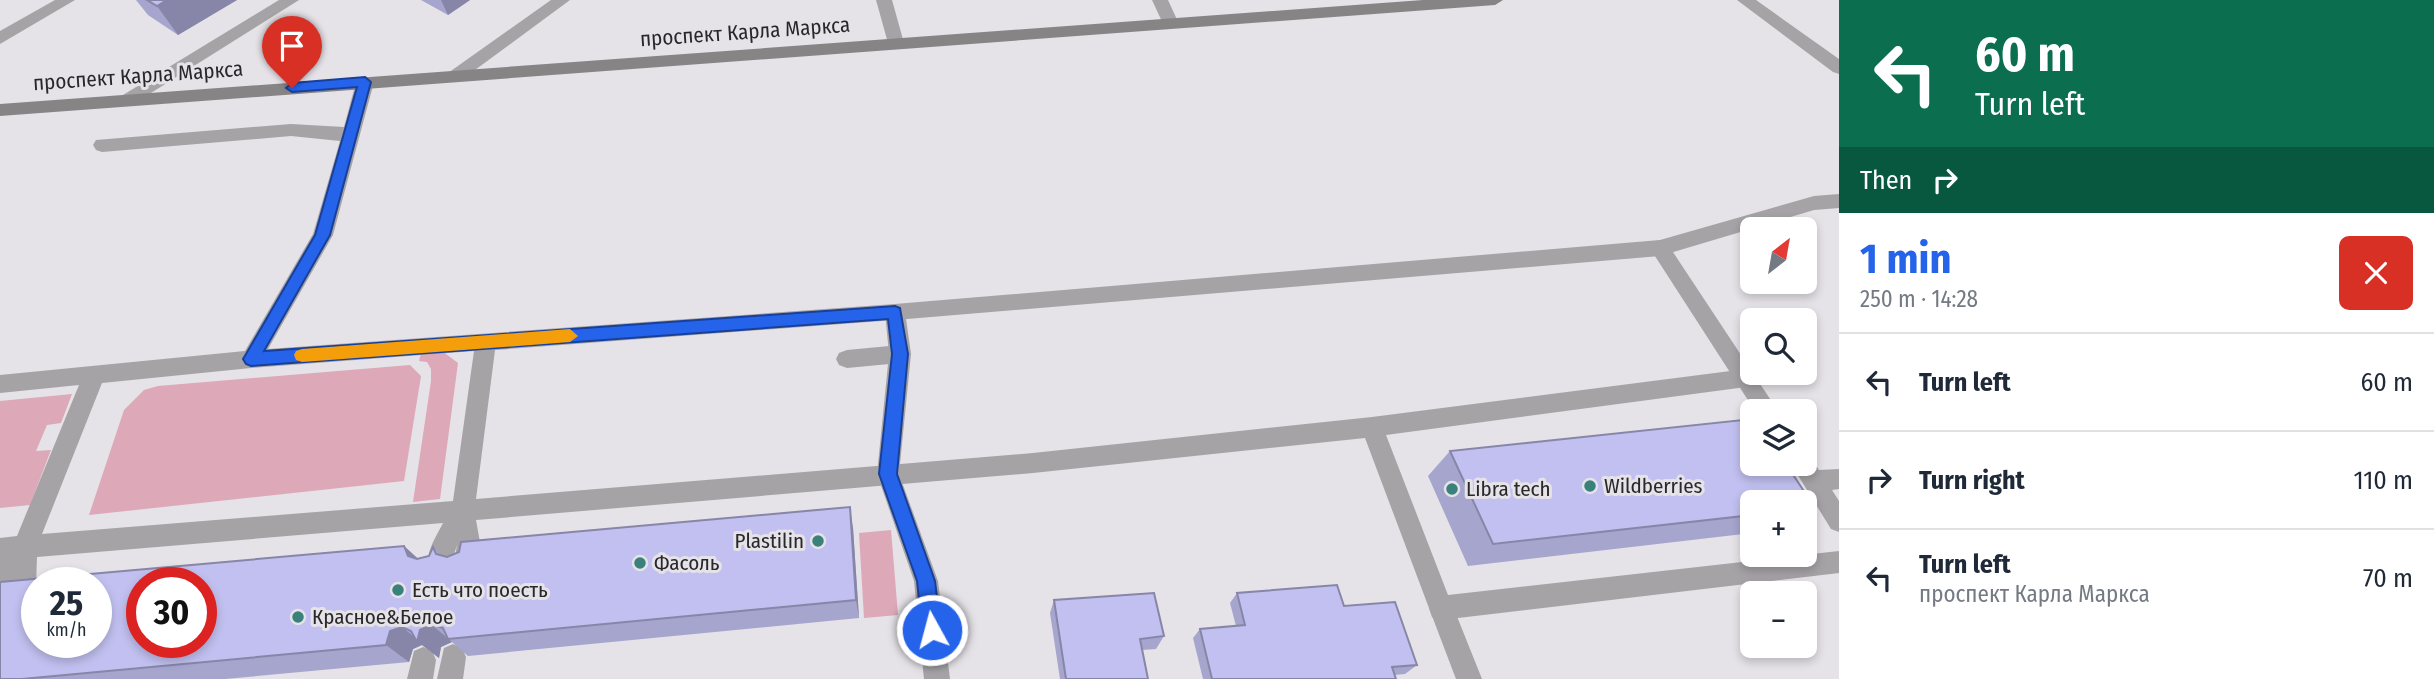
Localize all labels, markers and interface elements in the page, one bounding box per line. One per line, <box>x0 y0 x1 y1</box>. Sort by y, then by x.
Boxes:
street label: проспект Карла Маркса <box>639 12 851 52</box>
pin <box>262 16 322 88</box>
text: 60 m <box>1975 25 2075 84</box>
icon: arrive <box>273 27 311 65</box>
icon: left <box>1860 28 1951 119</box>
street label: проспект Карла Маркса <box>32 56 244 96</box>
text: Turn left <box>1975 85 2085 123</box>
icon: right <box>1926 161 1964 199</box>
text: Then <box>1860 165 1912 196</box>
north arrow <box>1740 217 1816 294</box>
map controls <box>1740 217 1817 658</box>
text: 1 min <box>1860 234 1951 284</box>
button: close <box>2339 236 2413 310</box>
text: 250 m · 14:28 <box>1860 285 1978 313</box>
button: search <box>1740 308 1817 385</box>
icon: left <box>1860 363 1898 401</box>
text: Turn left <box>1919 367 2011 398</box>
text: 60 m <box>2360 367 2413 398</box>
button: layers <box>1740 399 1817 476</box>
icon: right <box>1860 461 1898 499</box>
text: Turn right <box>1919 465 2025 496</box>
text: 110 m <box>2353 465 2413 496</box>
place label: Wildberries <box>1604 473 1703 499</box>
place label: Libra tech <box>1466 476 1551 502</box>
marker: Wildberries <box>1582 478 1598 494</box>
marker: Libra tech <box>1444 481 1460 497</box>
button: + <box>1740 490 1817 567</box>
place label: Plastilin <box>735 528 804 554</box>
marker: Plastilin <box>810 533 826 549</box>
text: Turn left <box>1919 549 2011 580</box>
place label: Фасоль <box>654 550 720 576</box>
marker: Фасоль <box>632 555 648 571</box>
icon: left <box>1860 559 1898 597</box>
text: 70 m <box>2363 563 2413 594</box>
speed limit sign: 30 <box>126 567 217 658</box>
place label: Есть что поесть <box>412 577 548 603</box>
text: проспект Карла Маркса <box>1919 580 2150 608</box>
button: − <box>1740 581 1817 658</box>
text: 25 <box>50 582 83 624</box>
marker: Есть что поесть <box>390 582 406 598</box>
position arrow <box>895 593 969 667</box>
place label: Красное&Белое <box>312 604 453 630</box>
marker: Красное&Белое <box>290 609 306 625</box>
text: km/h <box>46 619 87 641</box>

